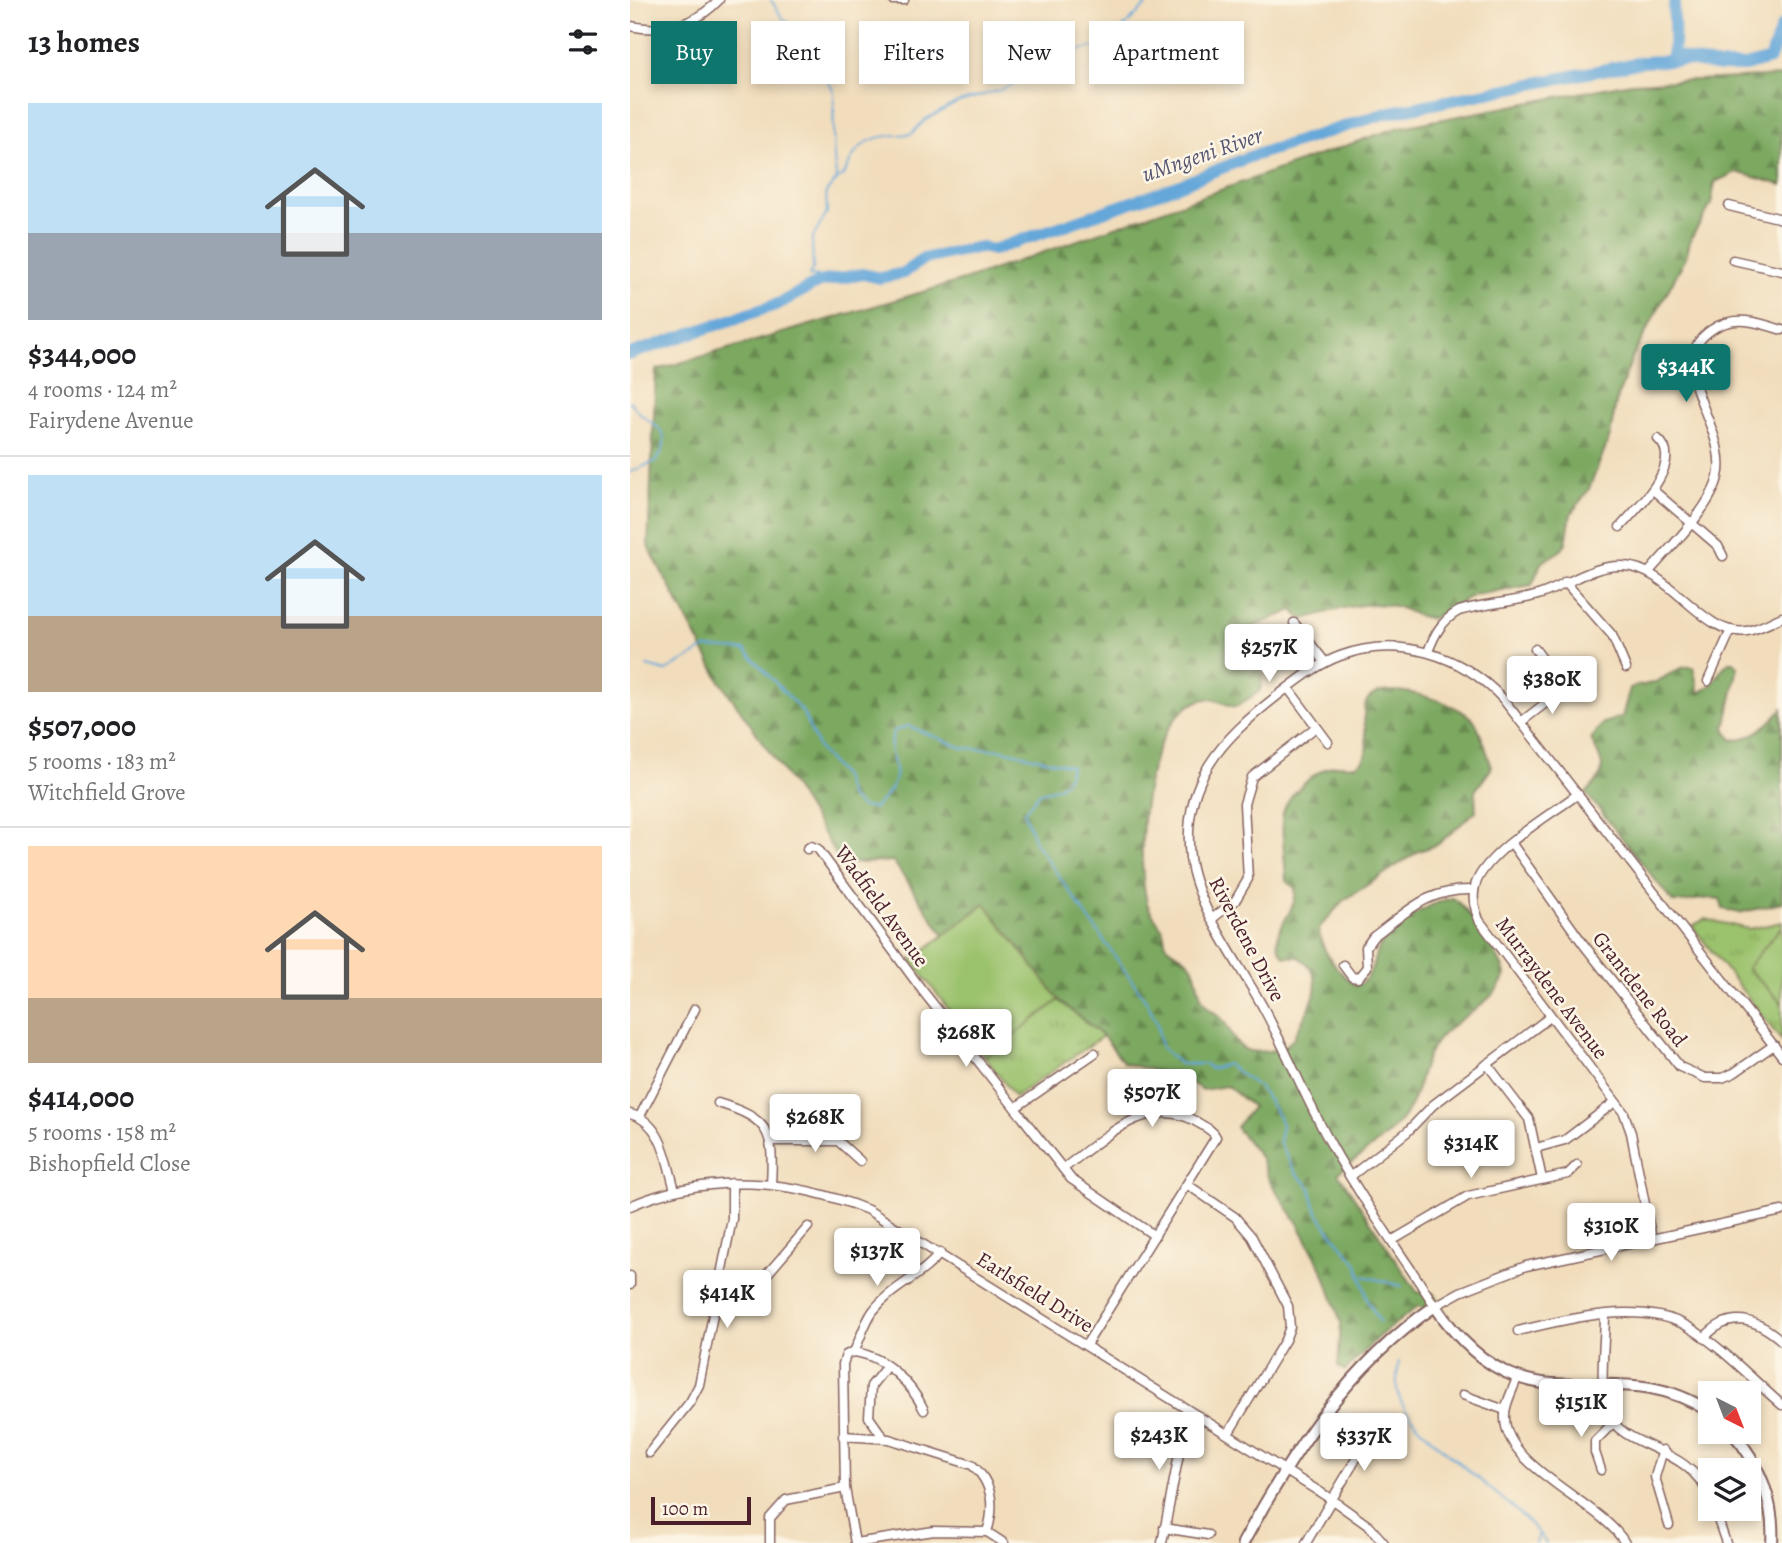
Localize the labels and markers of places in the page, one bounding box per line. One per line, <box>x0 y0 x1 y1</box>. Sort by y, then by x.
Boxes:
pin: $344K <box>1637 344 1735 404</box>
pin: $257K <box>1220 624 1318 684</box>
pin: $380K <box>1503 656 1601 716</box>
pin: $268K <box>917 1010 1015 1069</box>
pin: $507K <box>1103 1070 1201 1129</box>
pin: $268K <box>766 1094 864 1154</box>
pin: $314K <box>1422 1120 1520 1180</box>
pin: $310K <box>1562 1204 1660 1263</box>
pin: $137K <box>828 1228 926 1288</box>
pin: $414K <box>678 1270 776 1330</box>
pin: $151K <box>1532 1380 1630 1439</box>
pin: $243K <box>1110 1412 1208 1472</box>
pin: $337K <box>1315 1414 1413 1473</box>

